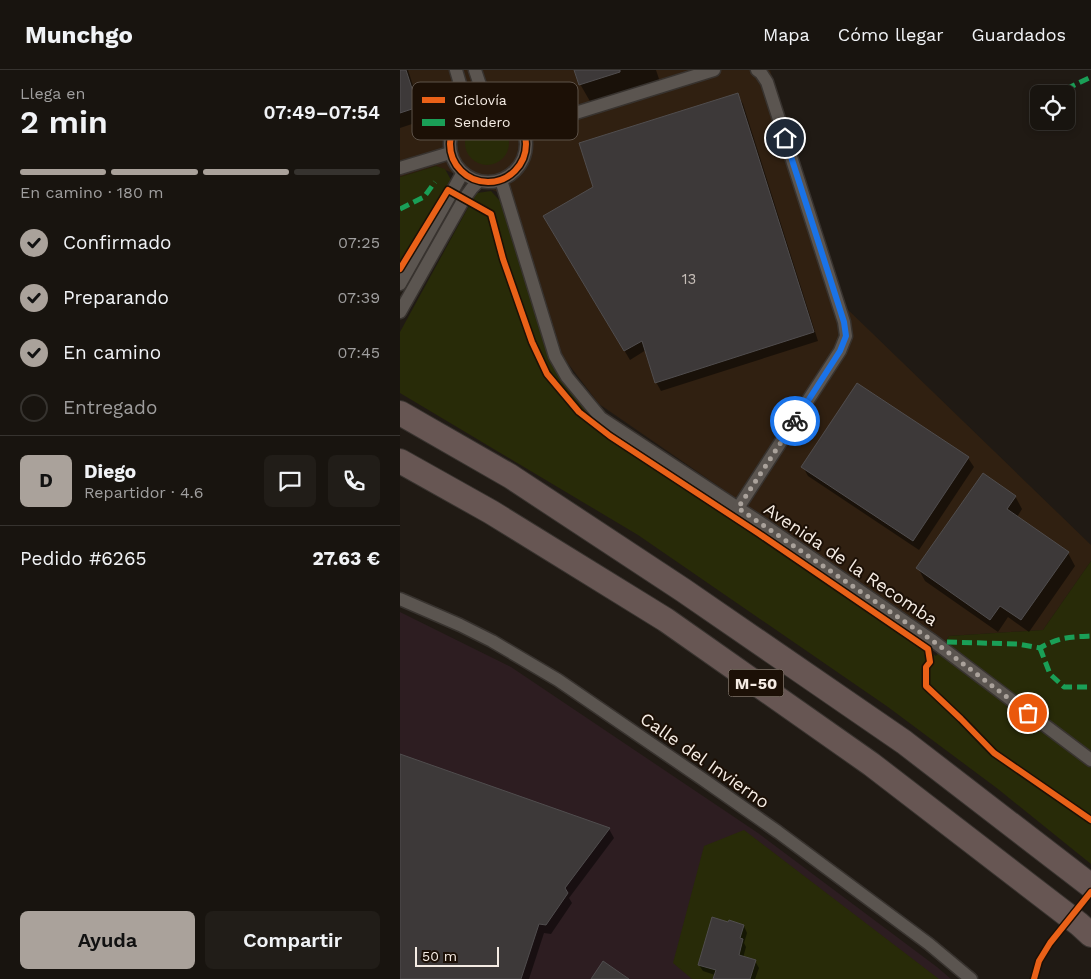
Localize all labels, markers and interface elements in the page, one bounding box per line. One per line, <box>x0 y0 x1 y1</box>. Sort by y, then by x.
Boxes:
text: Munchgo <box>25 21 133 49</box>
text: Mapa <box>763 24 810 45</box>
text: Cómo llegar <box>838 24 944 45</box>
text: Guardados <box>972 24 1066 45</box>
legend <box>412 82 578 140</box>
text: Llega en <box>20 84 86 103</box>
map controls <box>1030 85 1075 130</box>
button: locate <box>1030 85 1075 130</box>
text: Ciclovía <box>454 92 507 108</box>
text: 07:49–07:54 <box>264 101 380 124</box>
text: 2 min <box>20 103 108 141</box>
text: Sendero <box>454 114 510 130</box>
pin <box>764 117 806 159</box>
icon: home <box>771 124 799 152</box>
text: En camino · 180 m <box>20 183 164 202</box>
icon: check <box>20 229 48 257</box>
text: Confirmado <box>63 231 172 254</box>
text: 07:25 <box>338 233 380 252</box>
house number: 13 <box>682 270 696 288</box>
icon: check <box>20 284 48 312</box>
text: Preparando <box>63 286 169 309</box>
text: 07:39 <box>337 288 380 307</box>
icon: check <box>20 339 48 367</box>
text: En camino <box>63 341 161 364</box>
text: 07:45 <box>338 343 380 362</box>
text: Entregado <box>63 396 157 419</box>
courier <box>770 396 820 446</box>
icon: bike <box>781 407 809 435</box>
button: chat <box>264 455 316 507</box>
button: phone <box>328 455 380 507</box>
text: Diego <box>84 460 136 483</box>
text: D <box>39 469 53 492</box>
text: Repartidor · 4.6 <box>84 483 203 502</box>
street label: Avenida de la Recomba <box>760 498 942 630</box>
text: Pedido #6265 <box>20 547 147 570</box>
text: 27.63 € <box>313 547 380 570</box>
road number: M-50 <box>728 670 784 696</box>
pin <box>1007 692 1049 734</box>
icon: bag <box>1014 699 1042 727</box>
street label: Calle del Invierno <box>636 708 774 812</box>
button: Ayuda <box>20 911 195 969</box>
button: Compartir <box>205 911 380 969</box>
scale bar <box>415 944 499 967</box>
text: 50 m <box>422 948 457 964</box>

